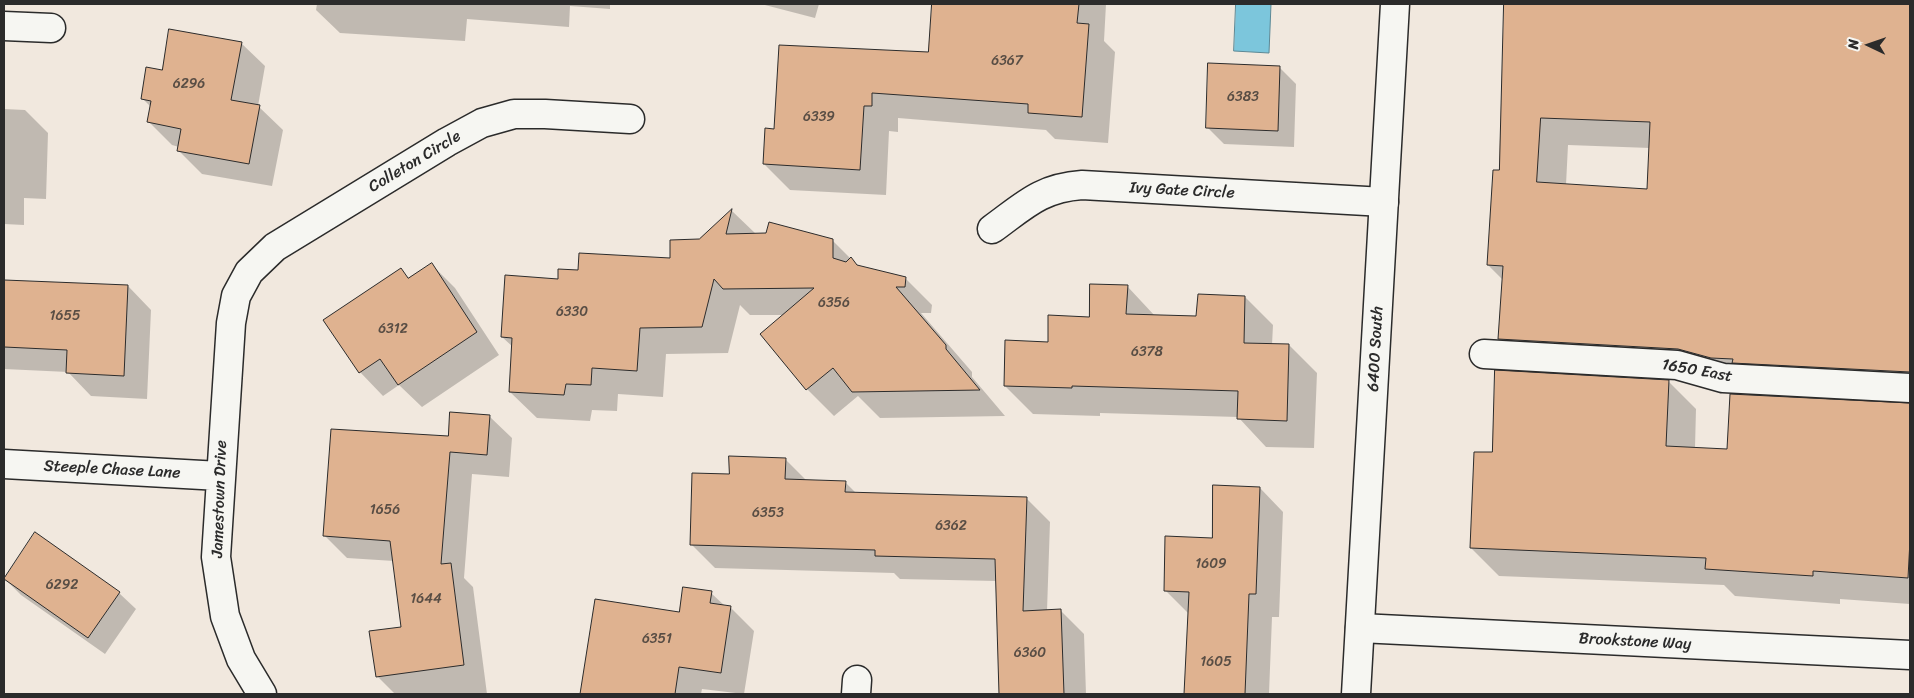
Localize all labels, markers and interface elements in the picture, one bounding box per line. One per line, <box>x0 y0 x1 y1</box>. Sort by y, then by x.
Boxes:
north arrow <box>1844 20 1894 70</box>
text: N <box>1841 39 1866 50</box>
house number: 6367 <box>991 53 1023 69</box>
house number: 6296 <box>173 76 205 92</box>
house number: 6383 <box>1227 89 1259 105</box>
house number: 6339 <box>803 109 835 125</box>
street label: Colleton Circle <box>365 127 465 197</box>
street label: Ivy Gate Circle <box>1129 179 1235 203</box>
house number: 6356 <box>818 295 850 311</box>
house number: 6330 <box>556 304 588 320</box>
street label: 6400 South <box>1364 306 1388 392</box>
house number: 1655 <box>49 308 81 324</box>
house number: 6312 <box>378 321 408 337</box>
house number: 6378 <box>1131 344 1163 360</box>
street label: 1650 East <box>1660 355 1734 387</box>
street label: Jamestown Drive <box>208 440 232 558</box>
street label: Steeple Chase Lane <box>43 457 181 483</box>
house number: 1656 <box>370 502 400 518</box>
house number: 6353 <box>752 505 784 521</box>
house number: 6362 <box>935 518 967 534</box>
house number: 1609 <box>1195 556 1227 572</box>
house number: 6292 <box>46 577 78 593</box>
house number: 1644 <box>410 591 442 607</box>
street label: Brookstone Way <box>1578 629 1692 655</box>
house number: 6351 <box>642 631 672 647</box>
house number: 6360 <box>1014 645 1046 661</box>
house number: 1605 <box>1200 654 1232 670</box>

